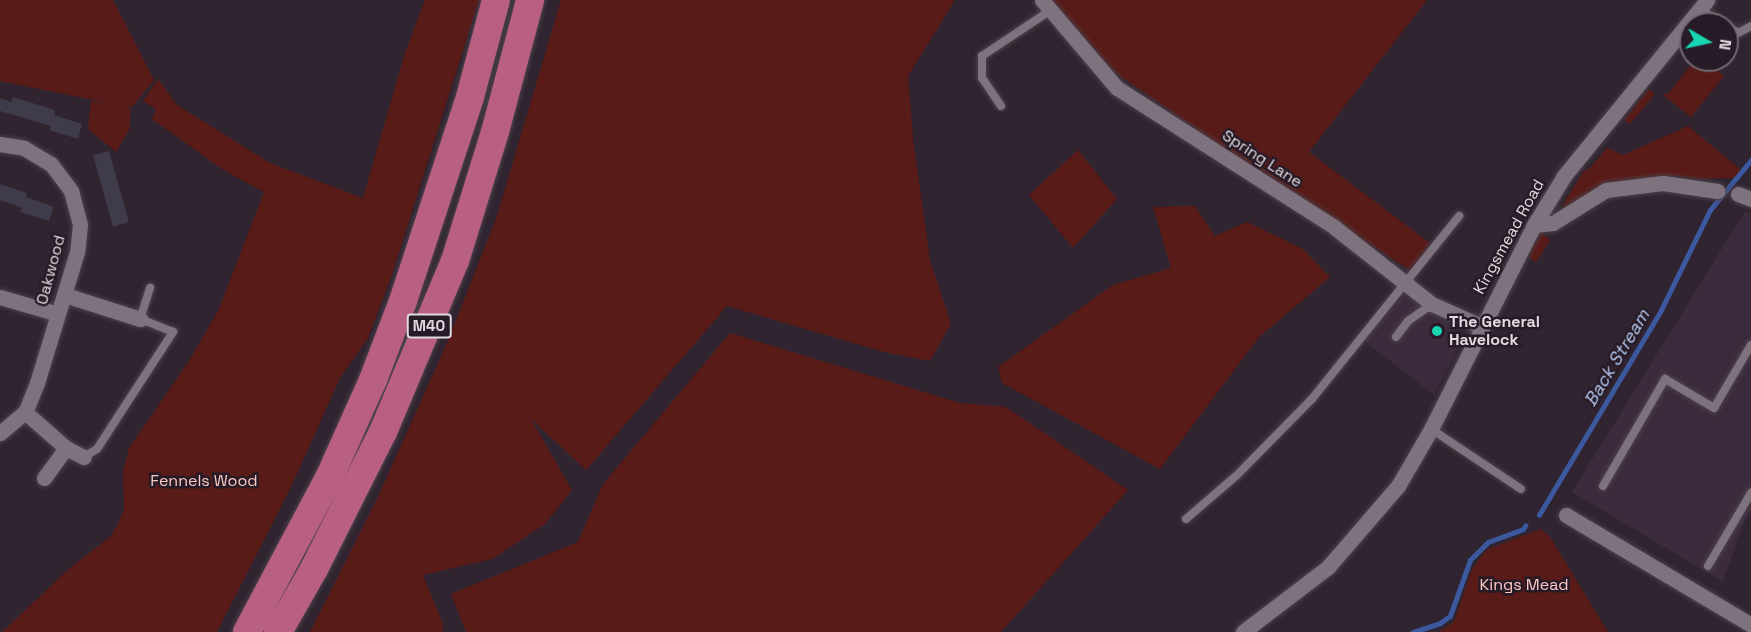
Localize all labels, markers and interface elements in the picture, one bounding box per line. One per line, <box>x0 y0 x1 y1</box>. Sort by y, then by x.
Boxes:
north arrow <box>1679 12 1739 72</box>
text: N <box>1714 38 1737 52</box>
street label: Spring Lane <box>1218 126 1306 192</box>
street label: Kingsmead Road <box>1470 176 1548 298</box>
street label: Oakwood <box>33 233 69 307</box>
water label: Back Stream <box>1580 306 1654 410</box>
place label: The General Havelock <box>1449 312 1540 350</box>
road number: M40 <box>406 314 452 338</box>
marker: The General Havelock <box>1430 324 1444 338</box>
park label: Fennels Wood <box>150 471 258 491</box>
park label: Kings Mead <box>1480 575 1568 595</box>

